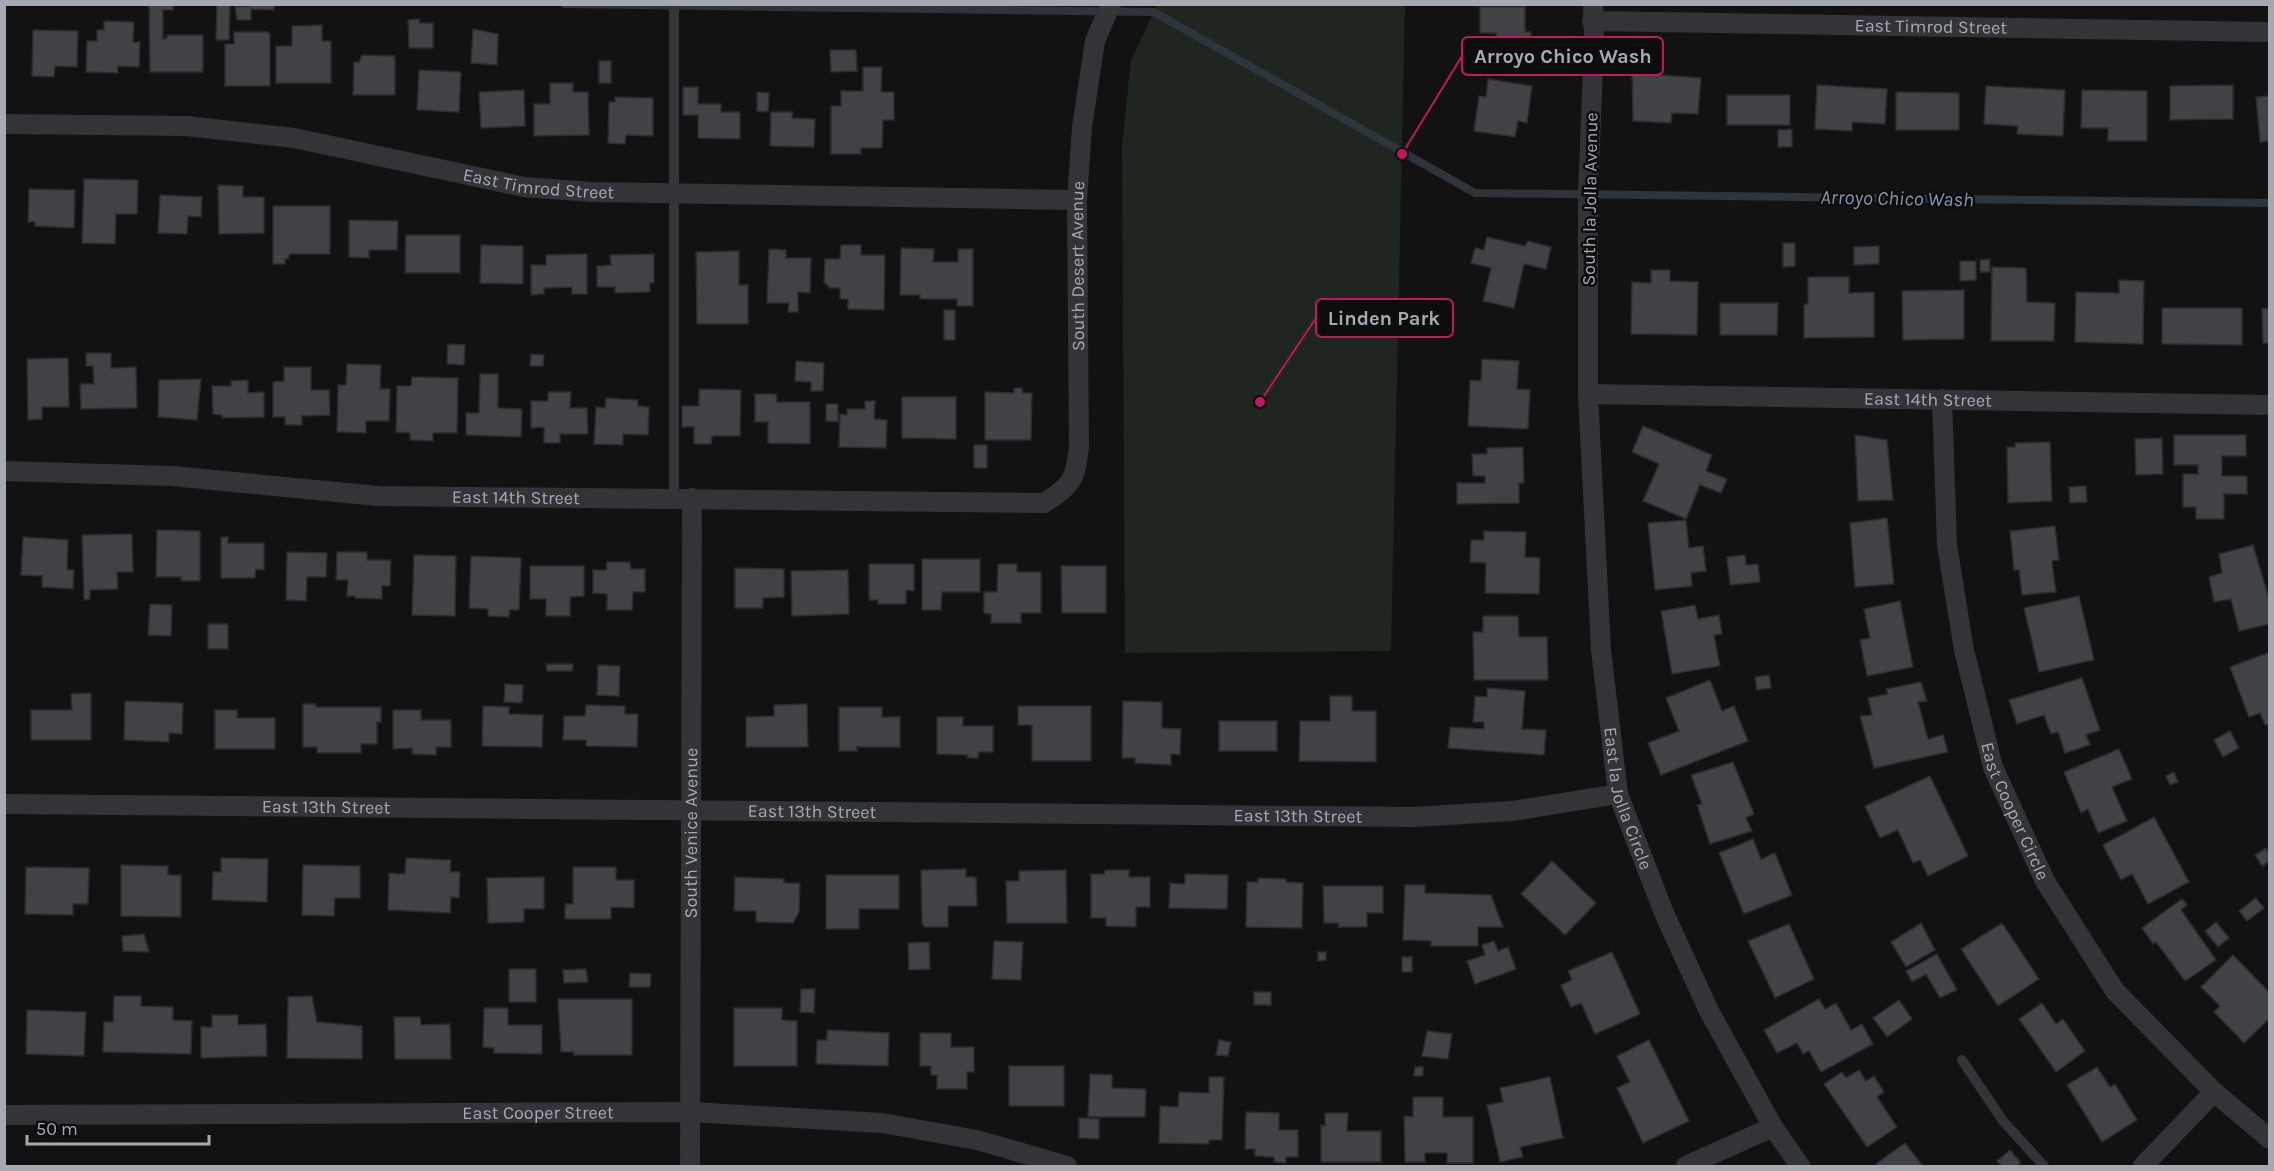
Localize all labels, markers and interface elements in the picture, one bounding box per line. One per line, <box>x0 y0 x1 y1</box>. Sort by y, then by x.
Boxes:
street label: East Timrod Street <box>1854 14 2008 39</box>
callout: Arroyo Chico Wash <box>1462 37 1663 75</box>
text: Arroyo Chico Wash <box>1474 45 1652 68</box>
street label: South la Jolla Avenue <box>1577 112 1603 286</box>
street label: East Timrod Street <box>461 163 615 203</box>
street label: South Desert Avenue <box>1066 180 1089 351</box>
water label: Arroyo Chico Wash <box>1820 186 1974 211</box>
callout: Linden Park <box>1316 299 1453 337</box>
text: Linden Park <box>1328 307 1440 330</box>
street label: East 14th Street <box>1864 387 1992 412</box>
street label: East 14th Street <box>452 486 580 509</box>
street label: East la Jolla Circle <box>1599 726 1657 873</box>
street label: East Cooper Circle <box>1976 740 2054 884</box>
street label: South Venice Avenue <box>680 748 702 918</box>
street label: East 13th Street <box>262 795 391 819</box>
street label: East 13th Street <box>748 800 877 823</box>
street label: East 13th Street <box>1234 804 1363 828</box>
street label: East Cooper Street <box>462 1101 614 1124</box>
scale bar <box>27 1108 208 1146</box>
text: 50 m <box>36 1118 78 1140</box>

